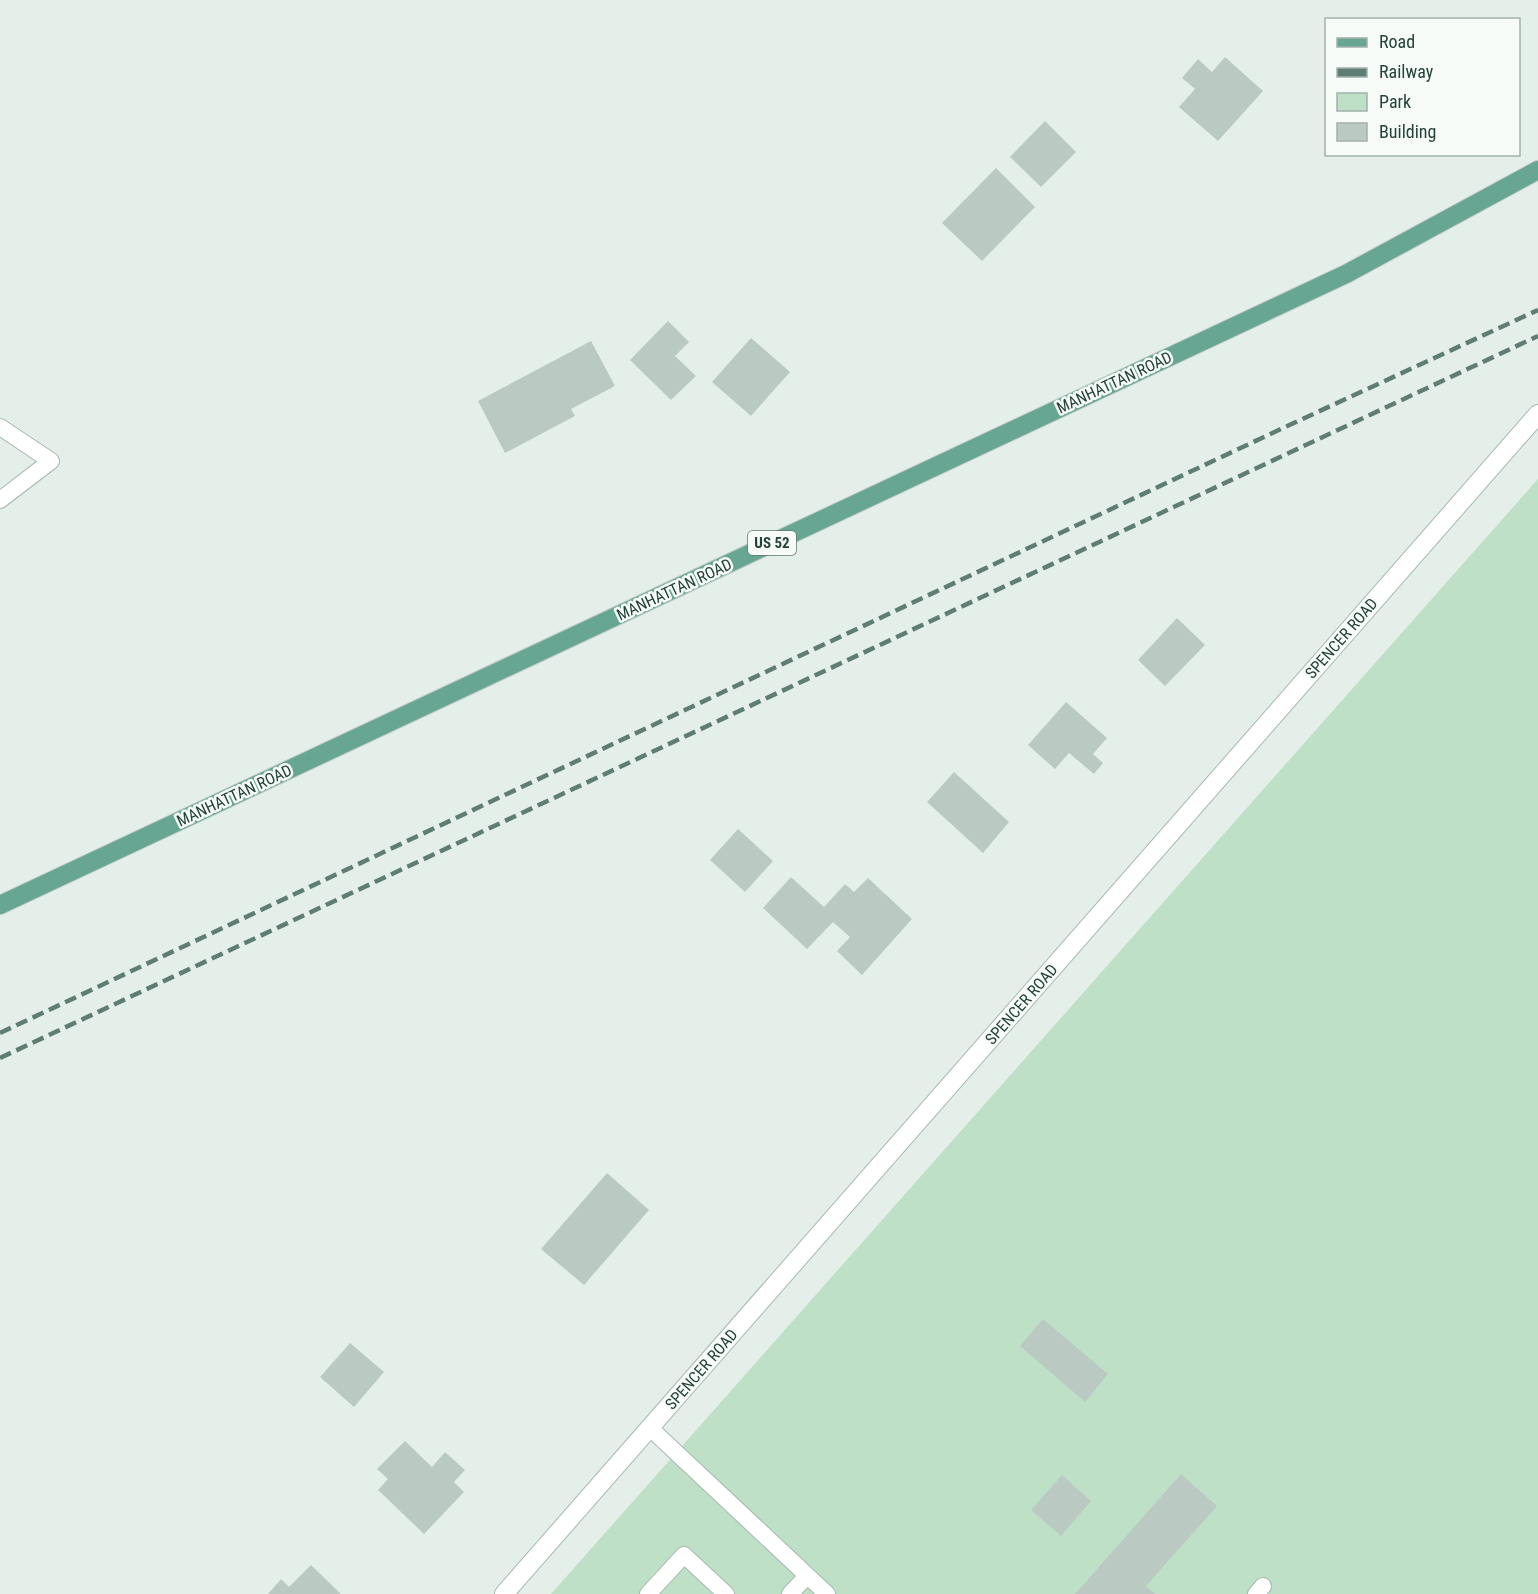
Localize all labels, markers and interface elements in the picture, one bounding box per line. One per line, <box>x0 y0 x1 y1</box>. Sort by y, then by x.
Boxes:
legend <box>1325 18 1520 156</box>
text: Road <box>1379 31 1415 52</box>
text: Railway <box>1379 61 1434 82</box>
text: Park <box>1379 91 1411 112</box>
text: Building <box>1379 121 1436 142</box>
street label: MANHATTAN ROAD <box>1054 347 1175 417</box>
road number: US 52 <box>748 531 796 555</box>
street label: MANHATTAN ROAD <box>614 554 735 624</box>
street label: SPENCER ROAD <box>1301 594 1382 682</box>
street label: MANHATTAN ROAD <box>174 760 295 830</box>
street label: SPENCER ROAD <box>981 960 1062 1048</box>
street label: SPENCER ROAD <box>661 1325 742 1413</box>

